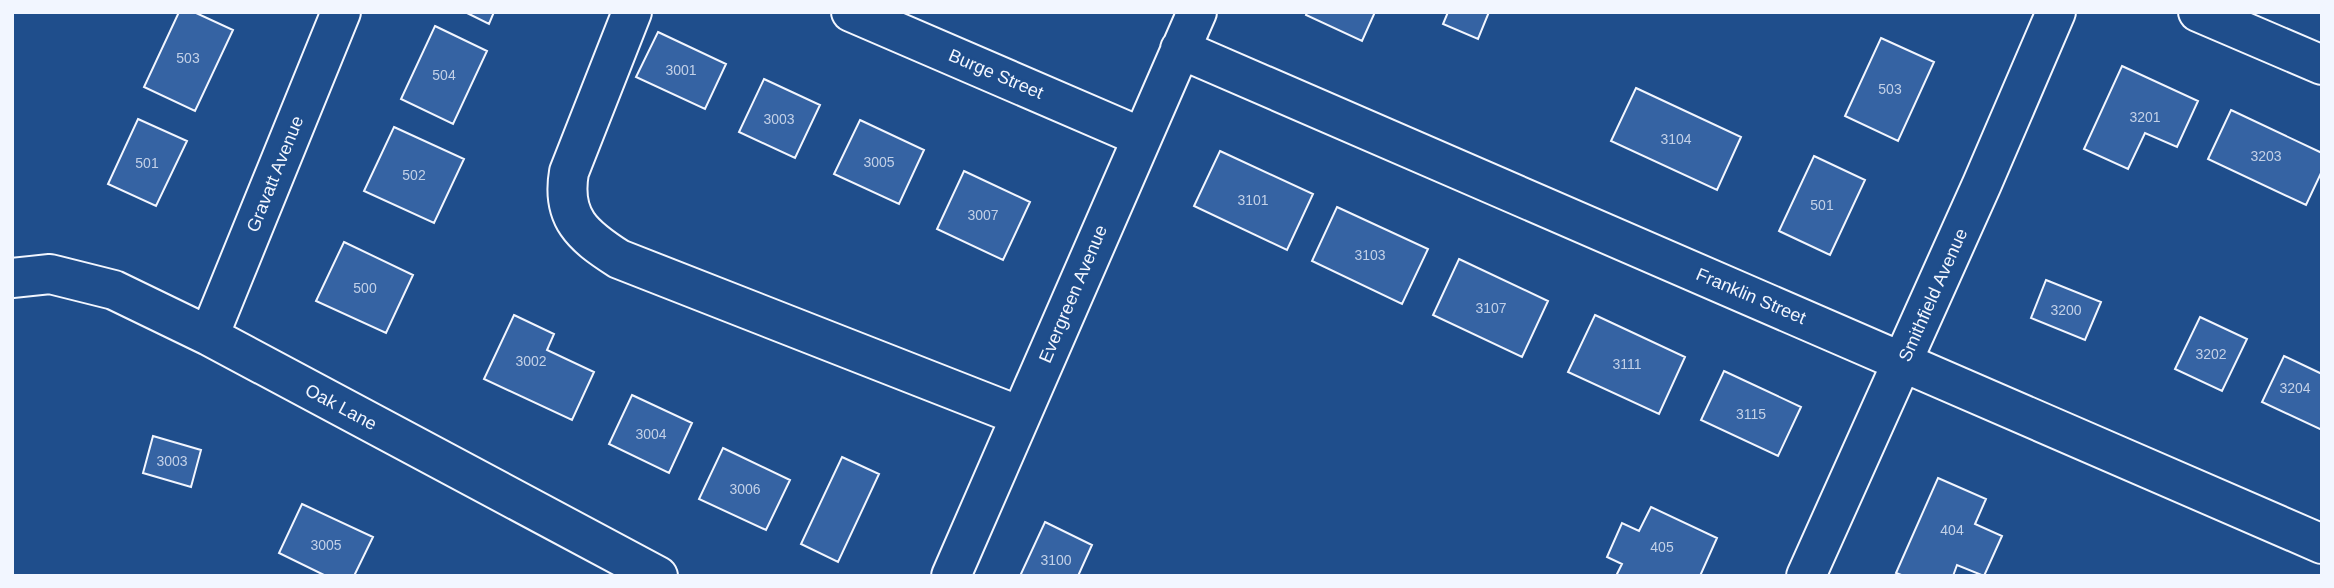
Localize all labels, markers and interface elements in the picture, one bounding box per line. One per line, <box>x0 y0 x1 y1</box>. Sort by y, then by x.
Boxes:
street label: Burge Street <box>946 45 1046 103</box>
house number: 503 <box>176 50 200 66</box>
house number: 3001 <box>665 62 697 78</box>
house number: 504 <box>432 67 456 83</box>
house number: 503 <box>1878 81 1902 97</box>
house number: 3201 <box>2129 109 2161 125</box>
house number: 3003 <box>763 111 795 127</box>
street label: Gravatt Avenue <box>243 113 307 235</box>
house number: 3104 <box>1660 131 1692 147</box>
house number: 3203 <box>2250 148 2282 164</box>
house number: 3005 <box>863 154 895 170</box>
house number: 501 <box>135 155 159 171</box>
house number: 502 <box>402 167 426 183</box>
house number: 3101 <box>1237 192 1269 208</box>
house number: 501 <box>1810 197 1834 213</box>
house number: 3007 <box>967 207 999 223</box>
street label: Evergreen Avenue <box>1035 222 1111 366</box>
street label: Smithfield Avenue <box>1895 225 1971 365</box>
house number: 3103 <box>1354 247 1386 263</box>
street label: Franklin Street <box>1693 264 1809 328</box>
house number: 500 <box>353 280 377 296</box>
house number: 3107 <box>1475 300 1507 316</box>
house number: 3200 <box>2050 302 2082 318</box>
house number: 3202 <box>2195 346 2227 362</box>
house number: 3002 <box>515 353 547 369</box>
house number: 3111 <box>1612 356 1642 372</box>
street label: Oak Lane <box>302 380 380 434</box>
house number: 3204 <box>2279 380 2311 396</box>
house number: 3115 <box>1736 406 1766 422</box>
house number: 3004 <box>635 426 667 442</box>
house number: 3003 <box>156 453 188 469</box>
house number: 3006 <box>729 481 761 497</box>
house number: 404 <box>1940 522 1964 538</box>
house number: 3005 <box>310 537 342 553</box>
house number: 405 <box>1650 539 1674 555</box>
house number: 3100 <box>1040 552 1072 568</box>

